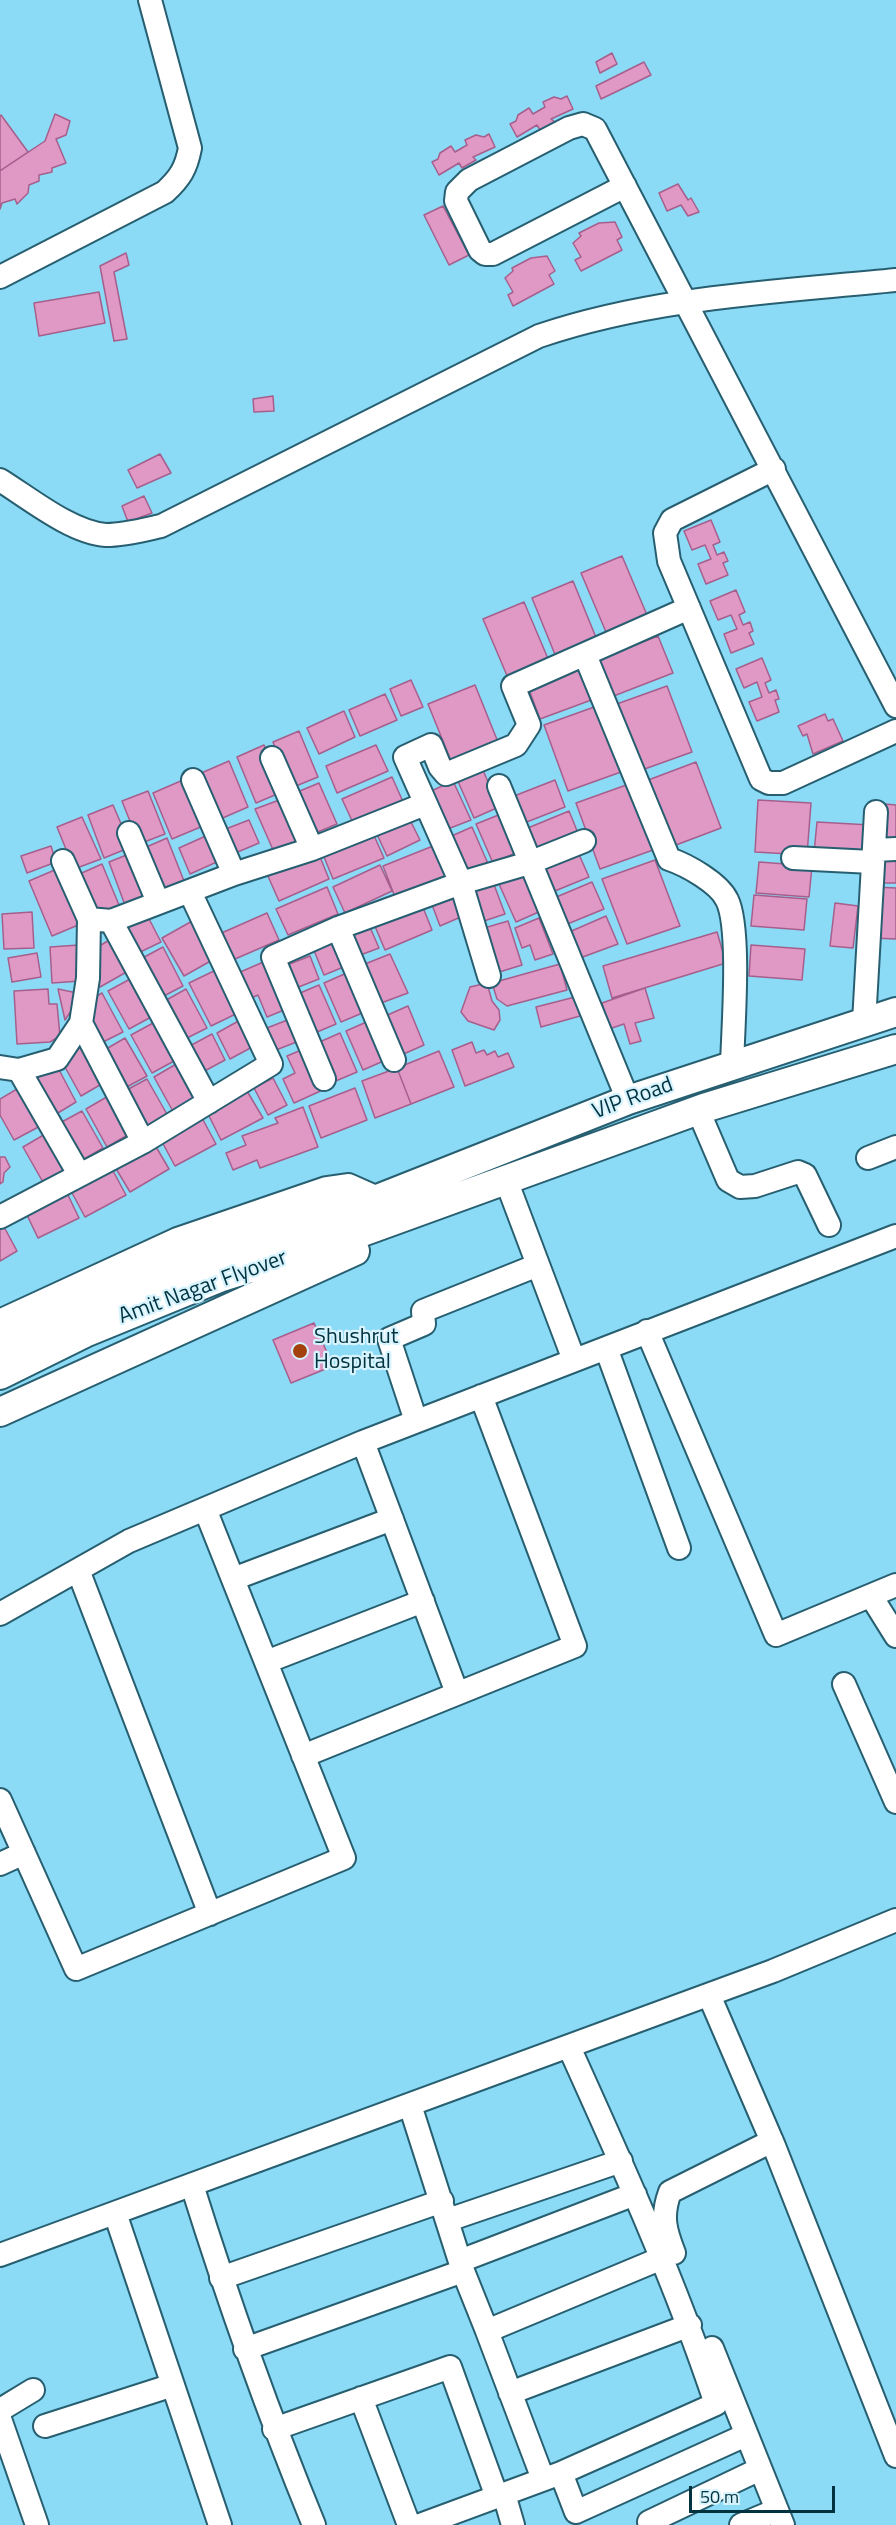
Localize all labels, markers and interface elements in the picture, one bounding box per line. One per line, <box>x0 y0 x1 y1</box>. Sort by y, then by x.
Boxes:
street label: VIP Road <box>589 1072 677 1126</box>
street label: Amit Nagar Flyover <box>115 1245 291 1331</box>
place label: Shushrut Hospital <box>314 1325 398 1376</box>
marker: Shushrut Hospital <box>291 1342 309 1360</box>
scale bar <box>692 2474 838 2512</box>
text: 50 m <box>700 2483 739 2510</box>

